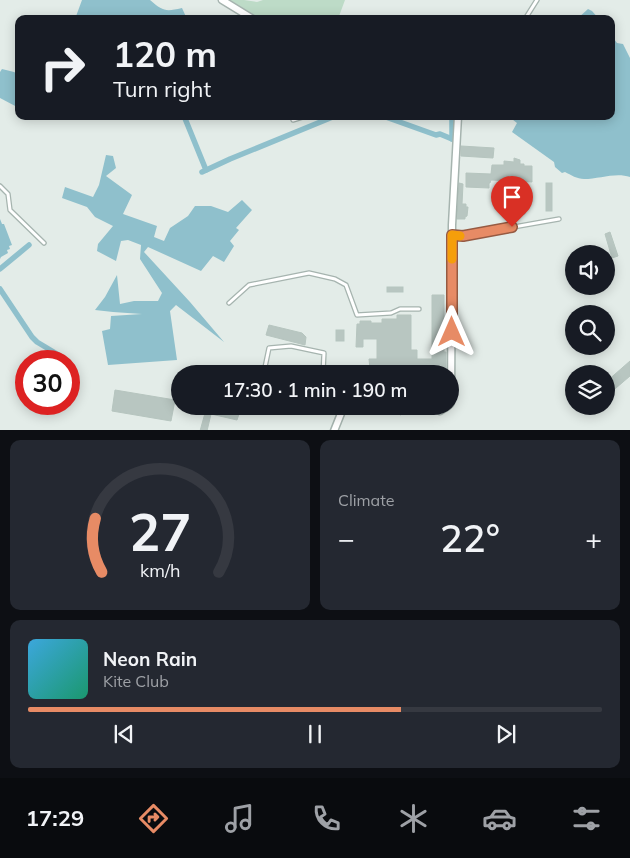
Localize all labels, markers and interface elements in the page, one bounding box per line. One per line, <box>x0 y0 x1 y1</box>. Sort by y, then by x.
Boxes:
text: 120 m <box>113 32 217 76</box>
icon: right <box>30 35 95 100</box>
text: Turn right <box>113 75 211 103</box>
pin <box>491 176 533 227</box>
icon: arrive <box>498 183 526 211</box>
map controls <box>565 245 615 415</box>
button: sound <box>565 245 615 295</box>
position arrow <box>425 305 477 357</box>
button: search <box>565 305 615 355</box>
speed limit sign: 30 <box>15 350 80 415</box>
button: layers <box>565 365 615 415</box>
text: 17:30 · 1 min · 190 m <box>222 378 408 402</box>
text: Climate <box>338 490 394 510</box>
text: 27 <box>129 499 191 564</box>
text: 22° <box>440 514 500 562</box>
text: − <box>338 521 355 556</box>
text: + <box>585 521 602 556</box>
text: km/h <box>140 559 180 581</box>
text: Neon Rain <box>103 647 197 671</box>
text: Kite Club <box>103 671 169 691</box>
icon: previous <box>110 720 138 748</box>
icon: pause <box>301 720 329 748</box>
icon: next <box>492 720 520 748</box>
icon: directions <box>136 801 171 836</box>
icon: music <box>222 801 257 836</box>
icon: phone <box>309 801 344 836</box>
icon: climate <box>396 801 431 836</box>
icon: car <box>482 801 517 836</box>
icon: filters <box>569 801 604 836</box>
text: 17:29 <box>26 804 84 832</box>

